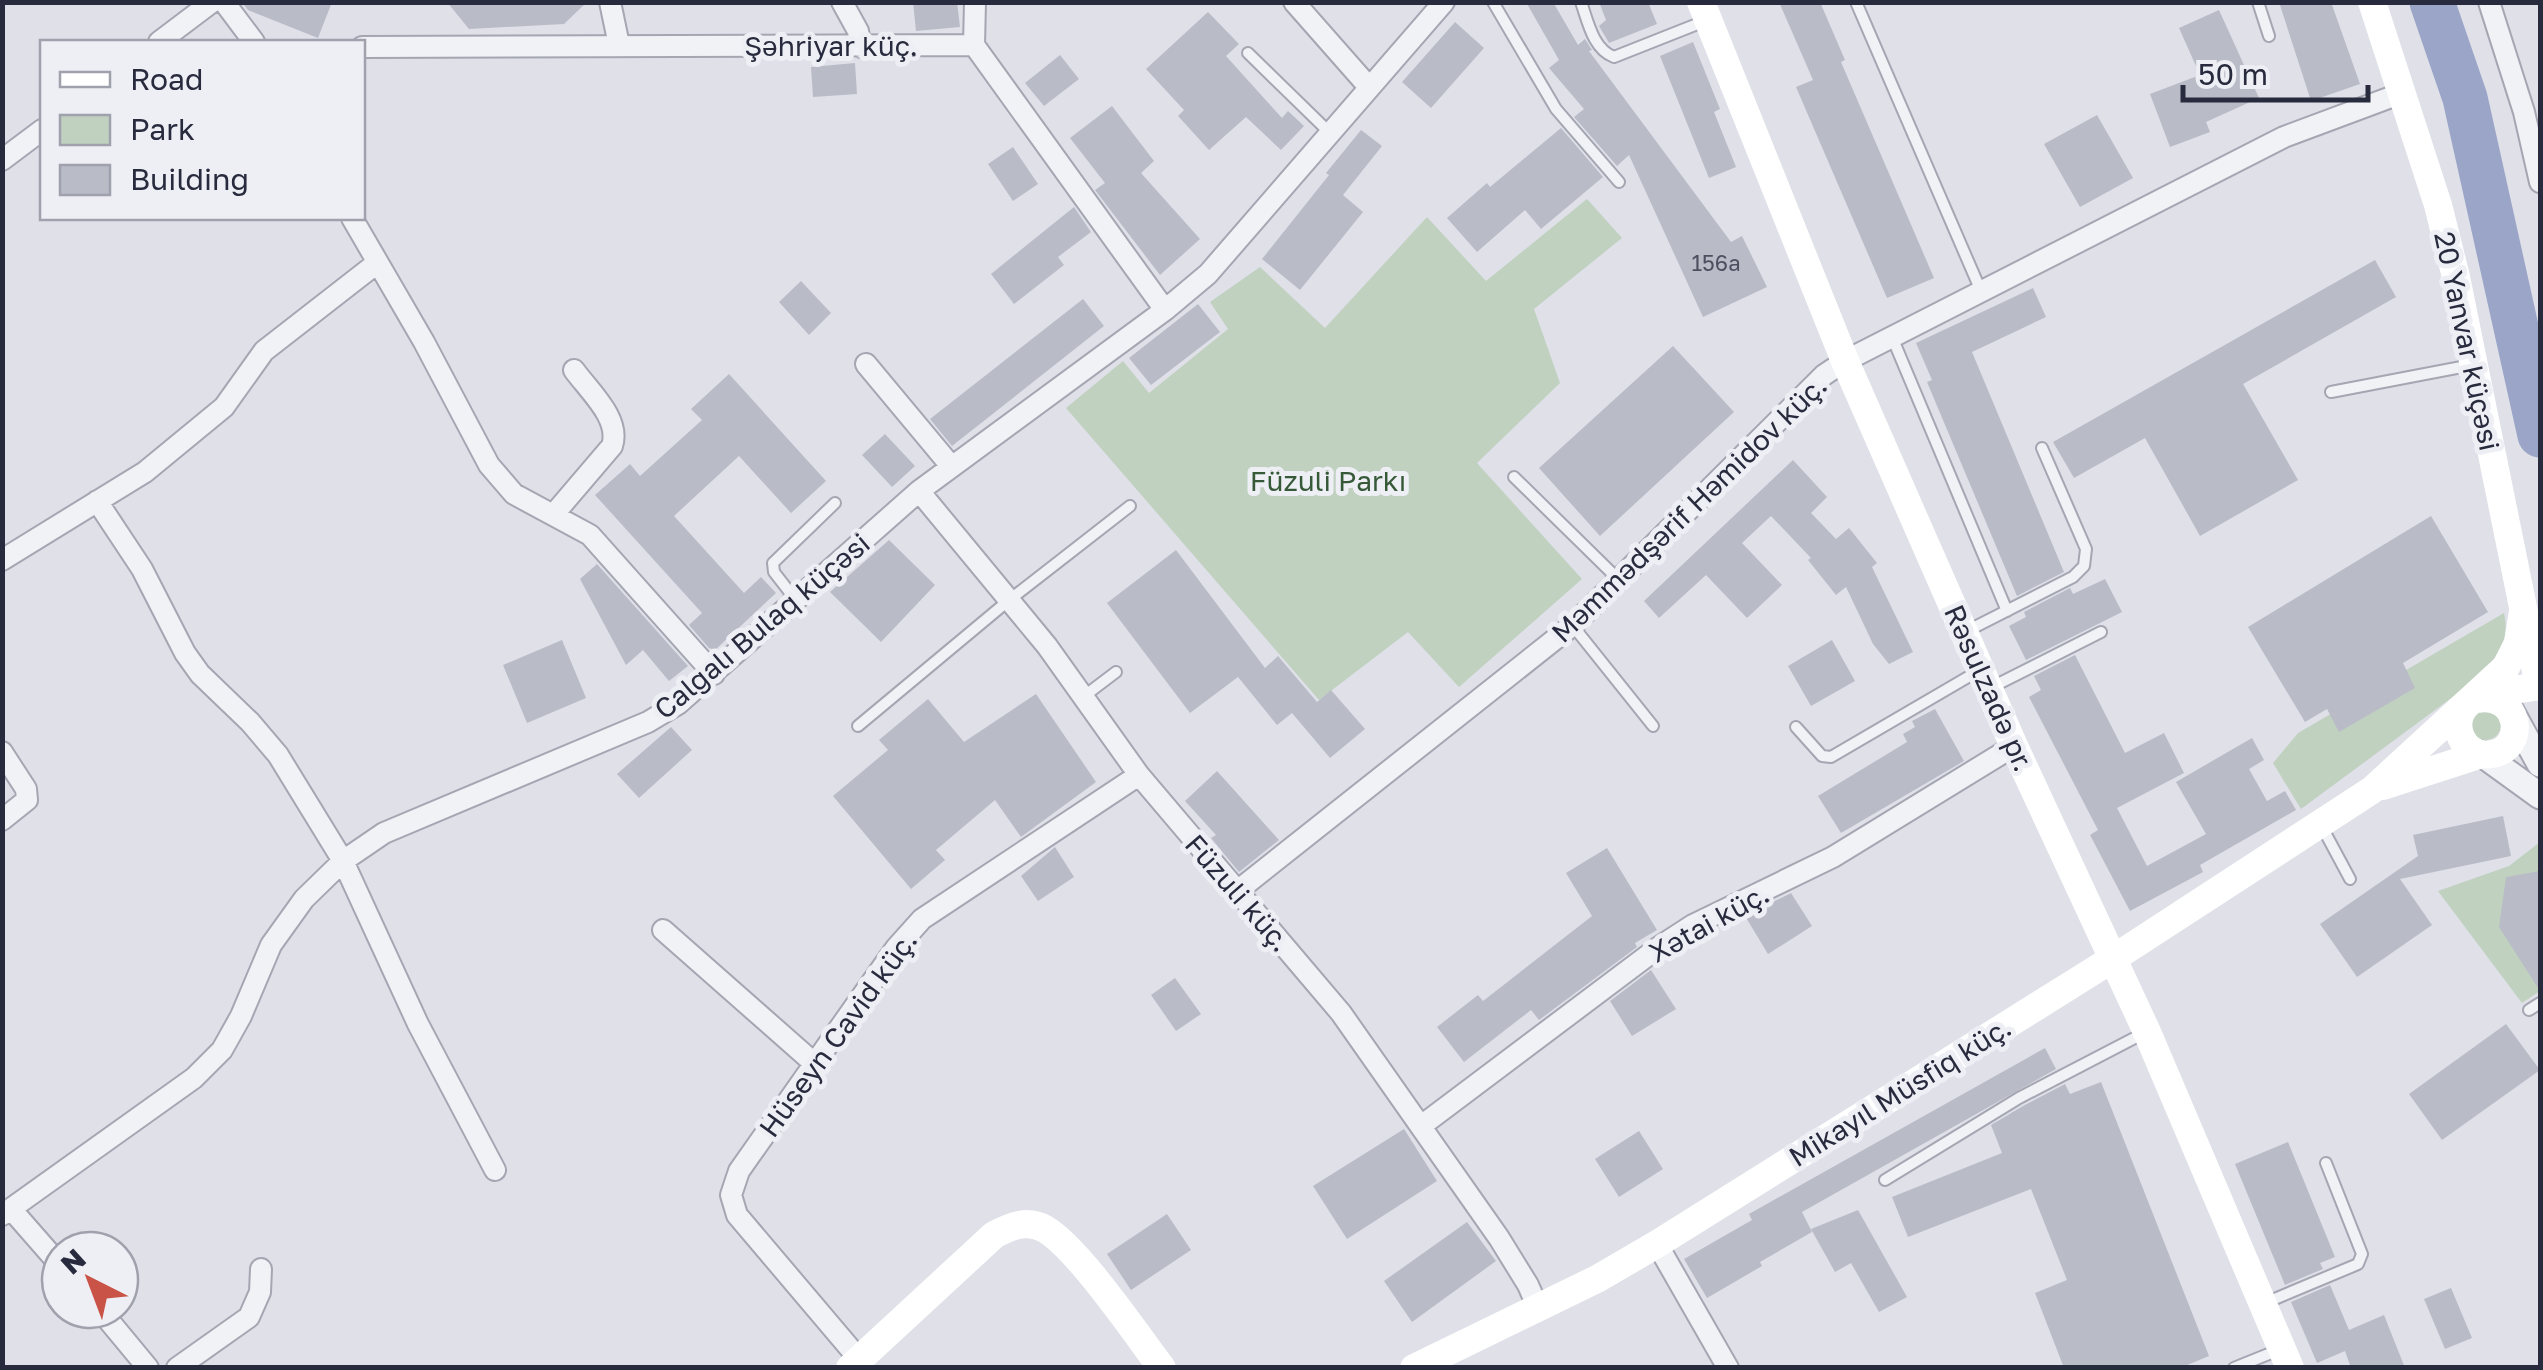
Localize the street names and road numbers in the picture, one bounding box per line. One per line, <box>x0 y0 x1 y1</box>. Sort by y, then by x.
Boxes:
street label: Şəhriyar küç. <box>744 29 918 62</box>
street label: 20 Yanvar küçəsi <box>2428 228 2507 454</box>
street label: Məmmədşərif Həmidov küç. <box>1544 369 1833 649</box>
street label: Calğalı Bulaq küçəsi <box>647 526 876 725</box>
street label: Rəsulzadə pr. <box>1938 599 2041 776</box>
street label: Füzuli küç. <box>1179 827 1298 958</box>
street label: Xətai küç. <box>1643 876 1774 969</box>
street label: Hüseyn Cavid küç. <box>752 924 923 1143</box>
street label: Mikayıl Müsfiq küç. <box>1783 1010 2017 1173</box>

